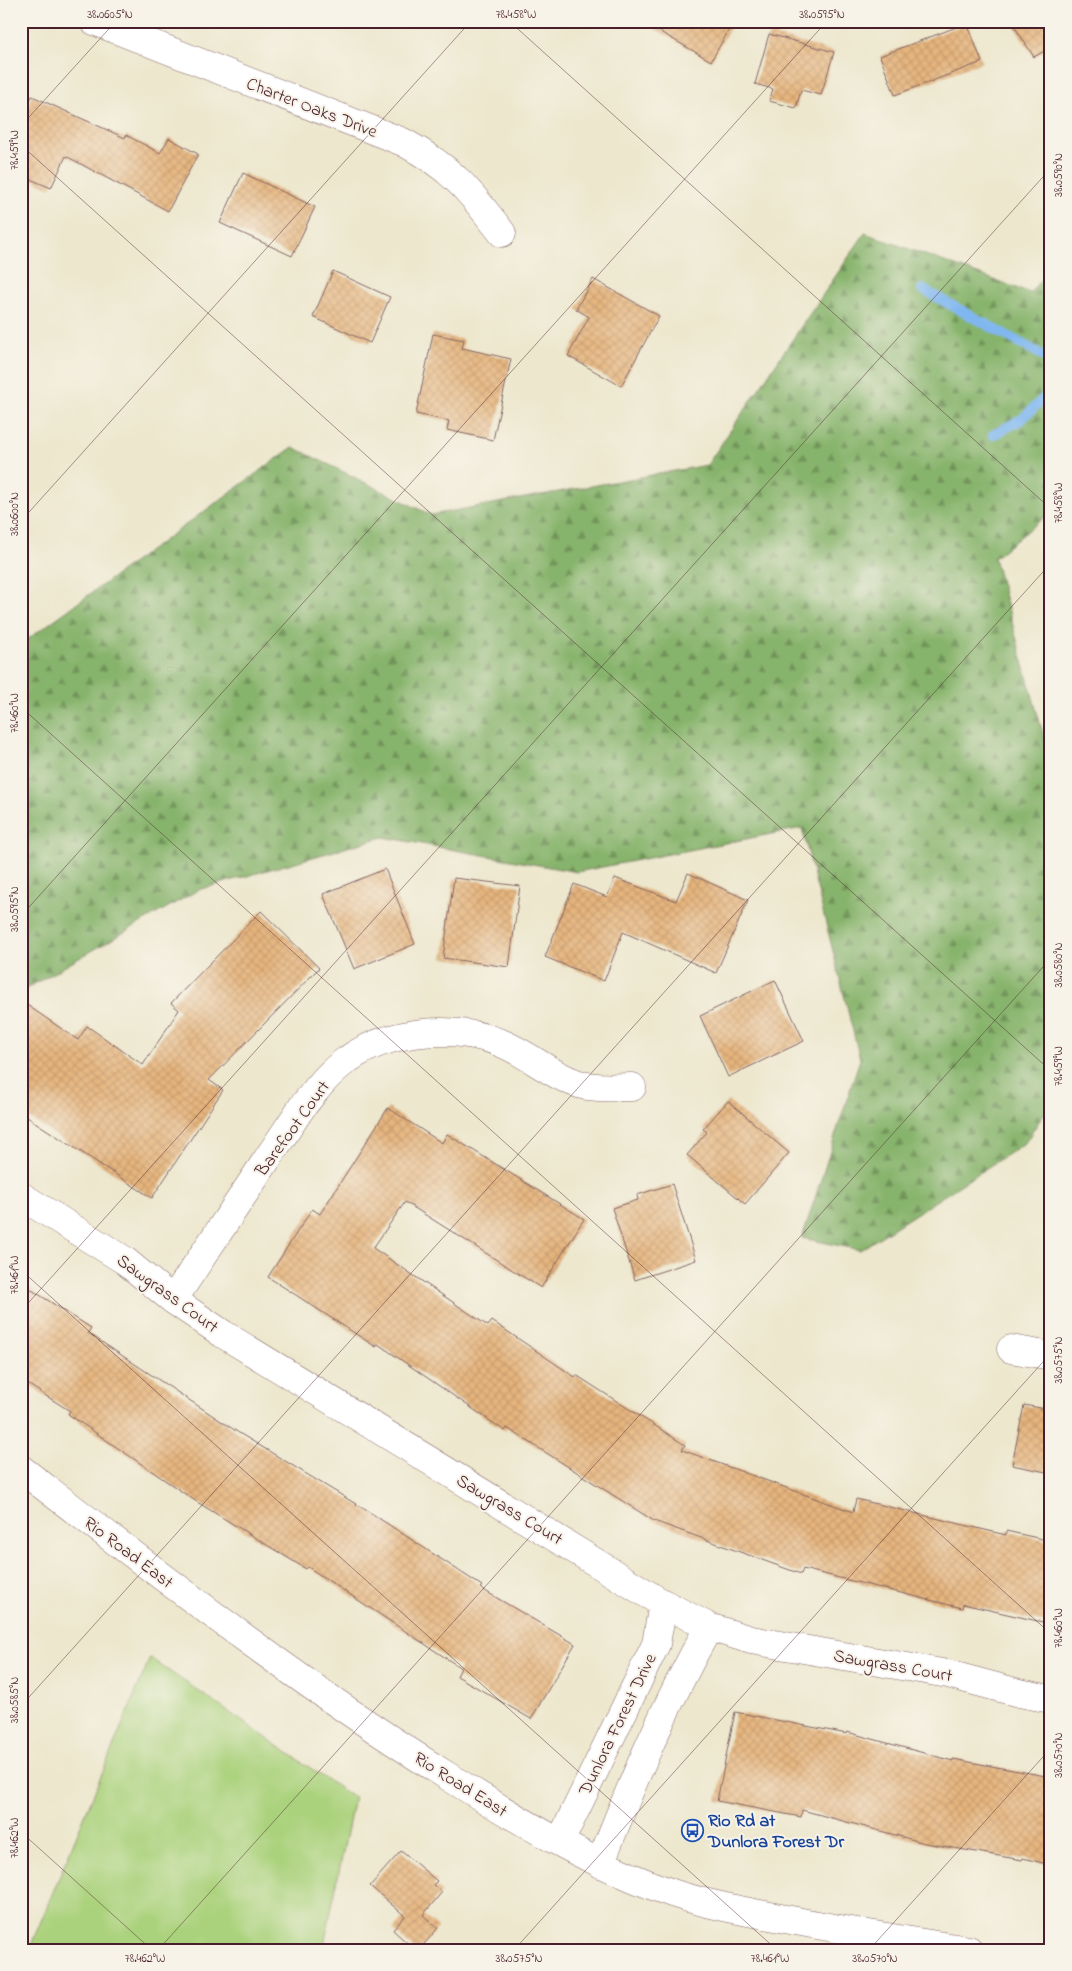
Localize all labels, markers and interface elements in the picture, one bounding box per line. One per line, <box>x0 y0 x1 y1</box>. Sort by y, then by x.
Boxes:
text: 38.0605°N <box>87 6 133 24</box>
text: 78.458°W <box>496 6 536 24</box>
text: 38.0595°N <box>799 6 845 24</box>
street label: Charter Oaks Drive <box>242 72 382 146</box>
text: 78.459°W <box>6 130 24 170</box>
text: 38.0590°N <box>1050 153 1068 197</box>
text: 78.458°W <box>1050 483 1068 523</box>
text: 38.0600°N <box>6 492 24 536</box>
text: 78.460°W <box>6 693 24 733</box>
text: 38.0595°N <box>6 886 24 932</box>
text: 38.0580°N <box>1050 943 1068 987</box>
text: 78.459°W <box>1050 1046 1068 1086</box>
street label: Barefoot Court <box>249 1076 337 1183</box>
street label: Sawgrass Court <box>110 1249 223 1341</box>
text: 78.461°W <box>6 1256 24 1294</box>
text: 38.0575°N <box>1050 1336 1068 1384</box>
street label: Sawgrass Court <box>450 1469 567 1554</box>
street label: Rio Road East <box>77 1511 178 1596</box>
text: 78.460°W <box>1050 1608 1068 1648</box>
street label: Sawgrass Court <box>831 1644 954 1691</box>
street label: Dunlora Forest Drive <box>573 1649 665 1801</box>
text: 38.0585°N <box>6 1677 24 1723</box>
text: 38.0570°N <box>1050 1732 1068 1778</box>
street label: Rio Road East <box>408 1746 512 1825</box>
place label: Rio Rd at Dunlora Forest Dr <box>707 1809 844 1856</box>
text: 78.462°W <box>6 1818 24 1858</box>
bus stop icon: Rio Rd at Dunlora Forest Dr <box>680 1818 704 1842</box>
text: 78.462°W <box>125 1950 165 1968</box>
text: 38.0575°N <box>495 1950 543 1968</box>
text: 78.461°W <box>751 1950 789 1968</box>
text: 38.0570°N <box>852 1950 898 1968</box>

